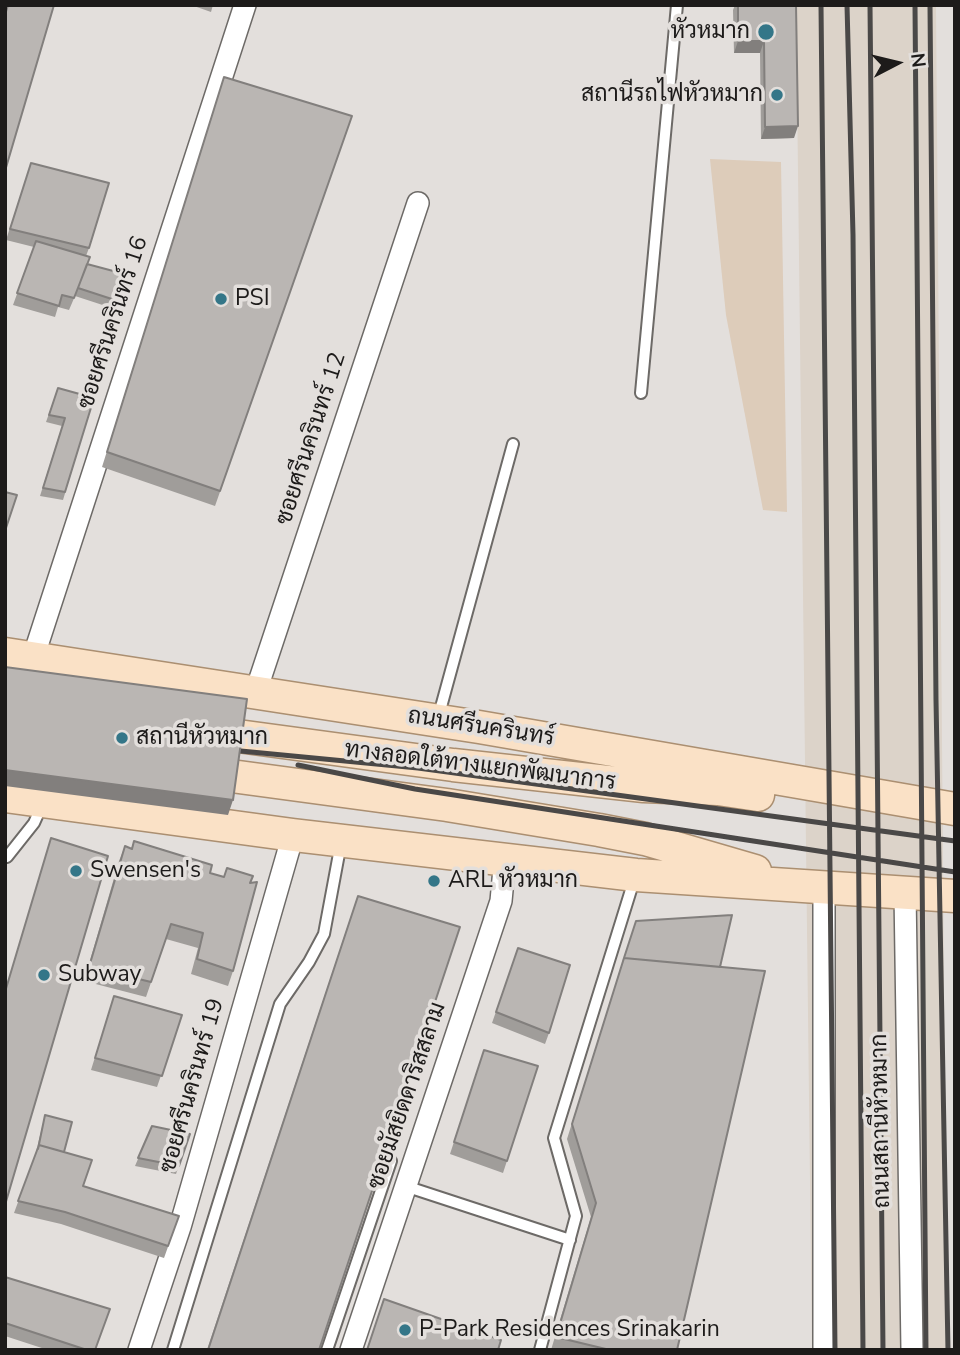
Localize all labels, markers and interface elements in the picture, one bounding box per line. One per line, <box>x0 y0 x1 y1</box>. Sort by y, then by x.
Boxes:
place label: หัวหมาก <box>670 18 750 46</box>
marker: หัวหมาก <box>756 22 776 42</box>
north arrow <box>862 28 932 98</box>
text: N <box>904 52 932 69</box>
place label: สถานีรถไฟหัวหมาก <box>581 81 763 109</box>
marker: สถานีรถไฟหัวหมาก <box>769 87 785 103</box>
street label: ซอยศรีนครินทร์ 16 <box>73 233 155 413</box>
place label: PSI <box>235 285 270 313</box>
marker: PSI <box>213 291 229 307</box>
street label: ซอยศรีนครินทร์ 12 <box>271 349 353 529</box>
street label: ถนนศรีนครินทร์ <box>406 703 556 753</box>
place label: สถานีหัวหมาก <box>136 724 268 752</box>
marker: สถานีหัวหมาก <box>114 730 130 746</box>
street label: ทางลอดใต้ทางแยกพัฒนาการ <box>343 737 617 797</box>
place label: Swensen's <box>90 857 201 885</box>
marker: Swensen's <box>68 863 84 879</box>
place label: ARL หัวหมาก <box>448 867 578 895</box>
marker: ARL หัวหมาก <box>426 873 442 889</box>
place label: Subway <box>58 961 141 989</box>
marker: Subway <box>36 967 52 983</box>
street label: ซอยศรีนครินทร์ 19 <box>155 996 231 1176</box>
street label: ซอยมัสยิดดาริสสลาม <box>363 999 453 1193</box>
street label: ถนนสถานีหัวหมาก <box>867 1033 897 1209</box>
place label: P-Park Residences Srinakarin <box>419 1316 720 1344</box>
marker: P-Park Residences Srinakarin <box>397 1322 413 1338</box>

